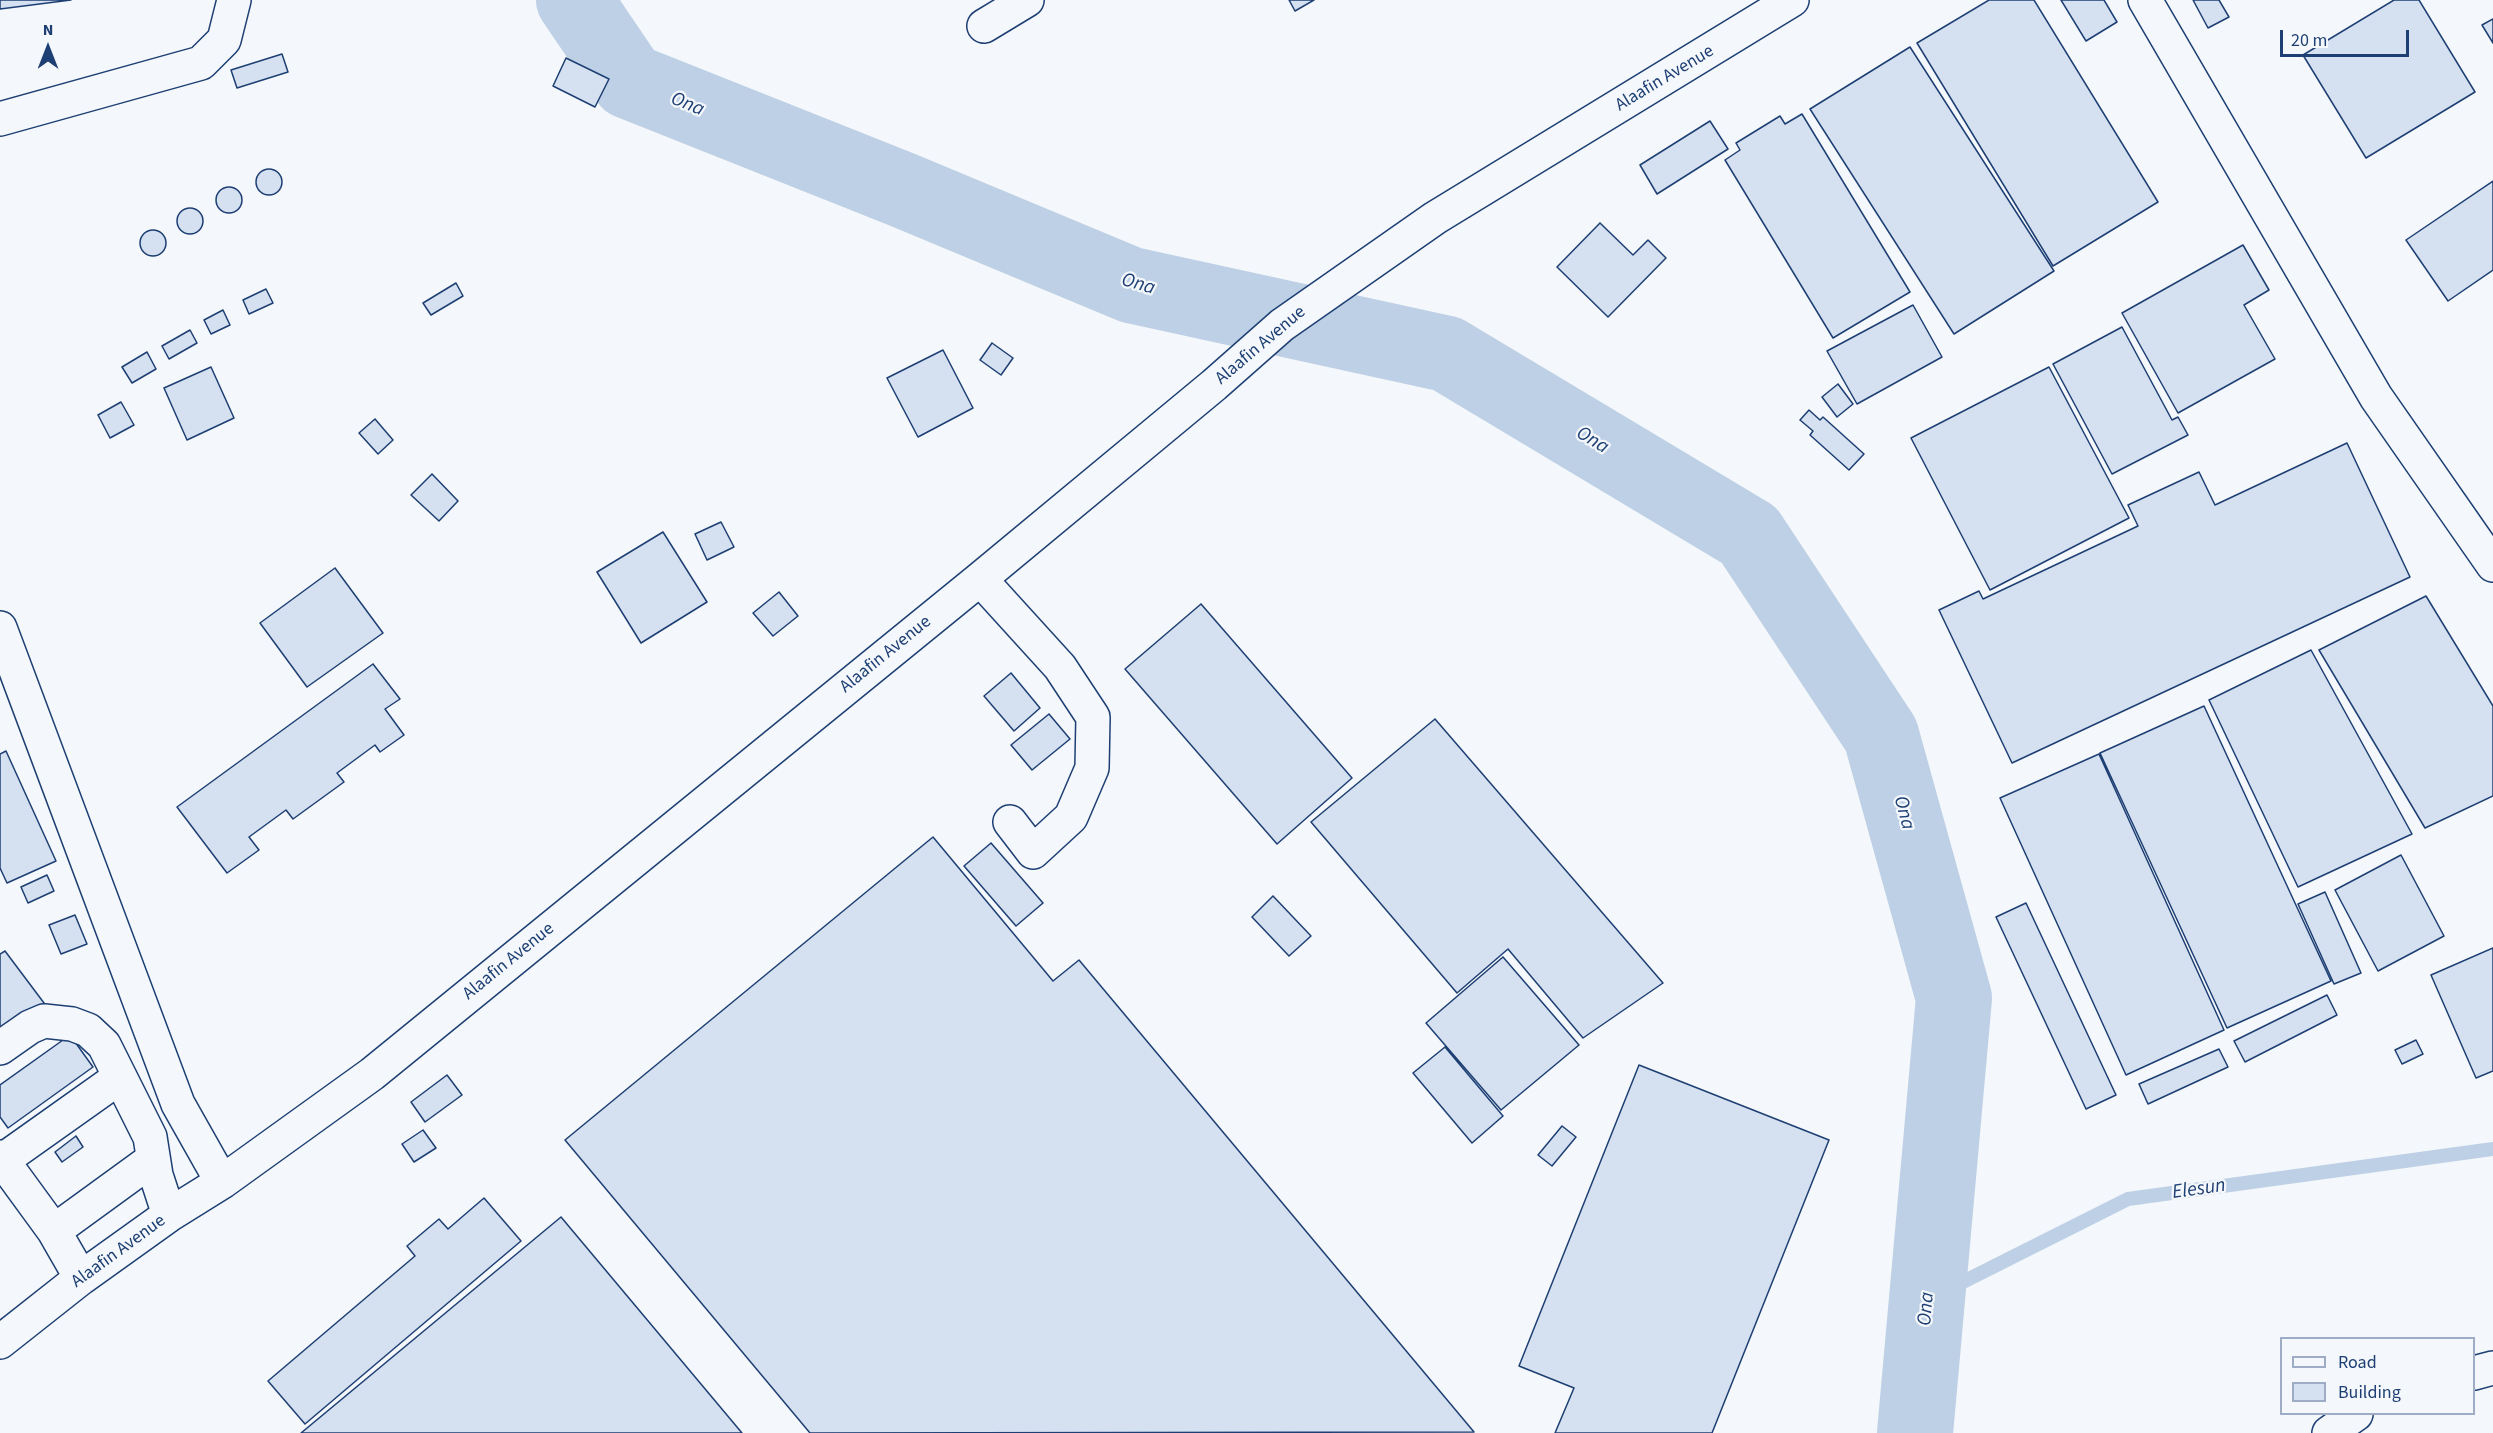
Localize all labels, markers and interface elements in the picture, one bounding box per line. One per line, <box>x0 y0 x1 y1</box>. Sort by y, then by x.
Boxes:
north arrow <box>18 18 78 78</box>
scale bar <box>2283 18 2412 56</box>
text: N <box>43 19 53 41</box>
text: 20 m <box>2291 28 2327 53</box>
street label: Alaafin Avenue <box>1612 41 1718 117</box>
water label: Ona <box>667 88 707 122</box>
water label: Ona <box>1118 269 1158 301</box>
street label: Alaafin Avenue <box>1211 302 1311 390</box>
water label: Ona <box>1571 422 1613 460</box>
street label: Alaafin Avenue <box>836 612 936 698</box>
water label: Ona <box>1887 794 1919 832</box>
street label: Alaafin Avenue <box>459 919 559 1005</box>
water label: Elesun <box>2171 1174 2227 1206</box>
street label: Alaafin Avenue <box>68 1211 170 1293</box>
water label: Ona <box>1914 1291 1940 1327</box>
legend <box>2280 1337 2475 1415</box>
text: Road <box>2338 1350 2377 1375</box>
text: Building <box>2338 1380 2401 1405</box>

